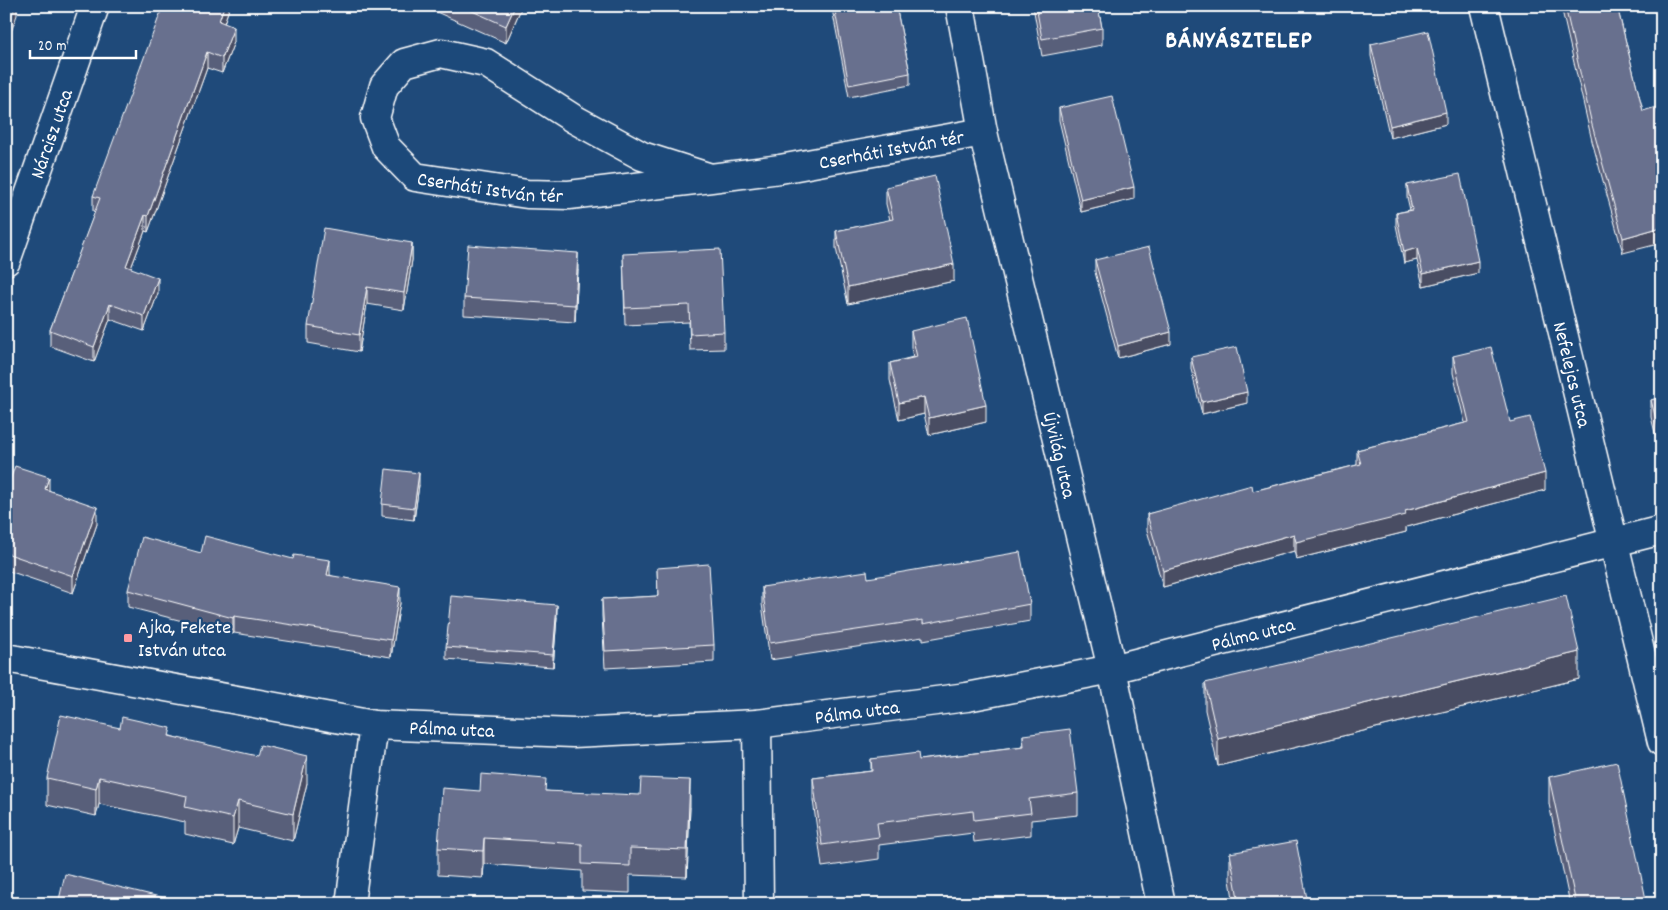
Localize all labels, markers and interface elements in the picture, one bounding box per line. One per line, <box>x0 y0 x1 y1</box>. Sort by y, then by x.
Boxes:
district label: BÁNYÁSZTELEP <box>1165 24 1313 60</box>
scale bar <box>30 28 136 60</box>
text: 20 m <box>38 36 66 58</box>
street label: Nárcisz utca <box>25 85 82 183</box>
street label: Cserháti István tér <box>817 125 967 179</box>
street label: Cserháti István tér <box>415 166 564 212</box>
street label: Nefelejcs utca <box>1544 319 1597 431</box>
street label: Újvilág utca <box>1034 409 1082 502</box>
street label: Pálma utca <box>1209 612 1299 660</box>
place label: Ajka, Fekete István utca <box>138 615 231 666</box>
marker: Ajka, Fekete István utca <box>122 632 134 644</box>
street label: Pálma utca <box>813 695 902 733</box>
street label: Pálma utca <box>409 715 495 747</box>

